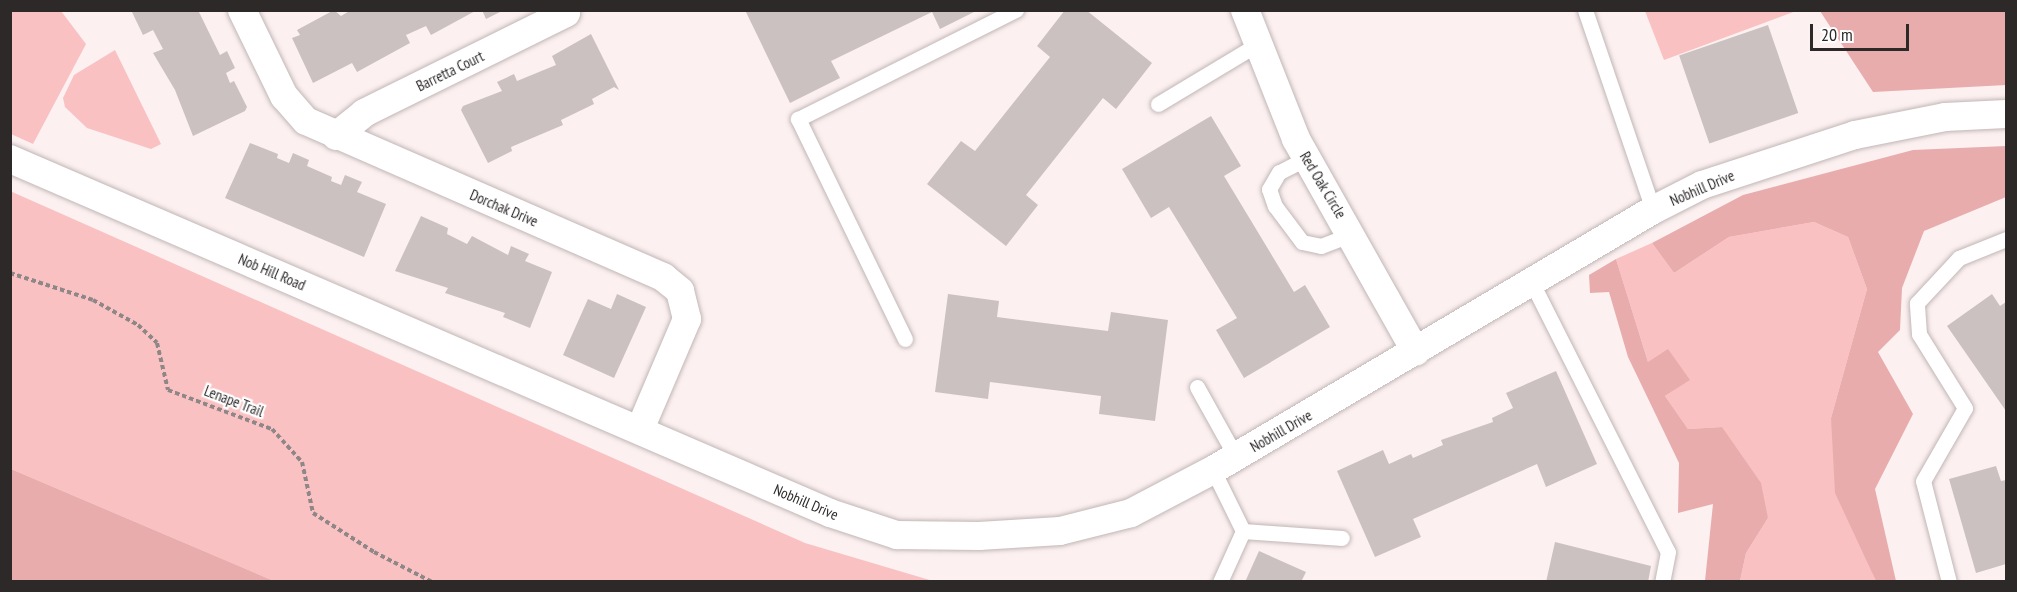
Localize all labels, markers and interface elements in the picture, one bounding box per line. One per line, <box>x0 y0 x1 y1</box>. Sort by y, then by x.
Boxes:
scale bar <box>1813 12 1912 50</box>
text: 20 m <box>1821 23 1853 46</box>
street label: Barretta Court <box>413 47 487 95</box>
street label: Red Oak Circle <box>1296 148 1350 222</box>
street label: Nobhill Drive <box>1667 166 1737 210</box>
street label: Dorchak Drive <box>467 186 541 230</box>
street label: Nob Hill Road <box>236 250 308 294</box>
street label: Lenape Trail <box>202 381 266 421</box>
street label: Nobhill Drive <box>1247 406 1315 456</box>
street label: Nobhill Drive <box>771 480 841 524</box>

